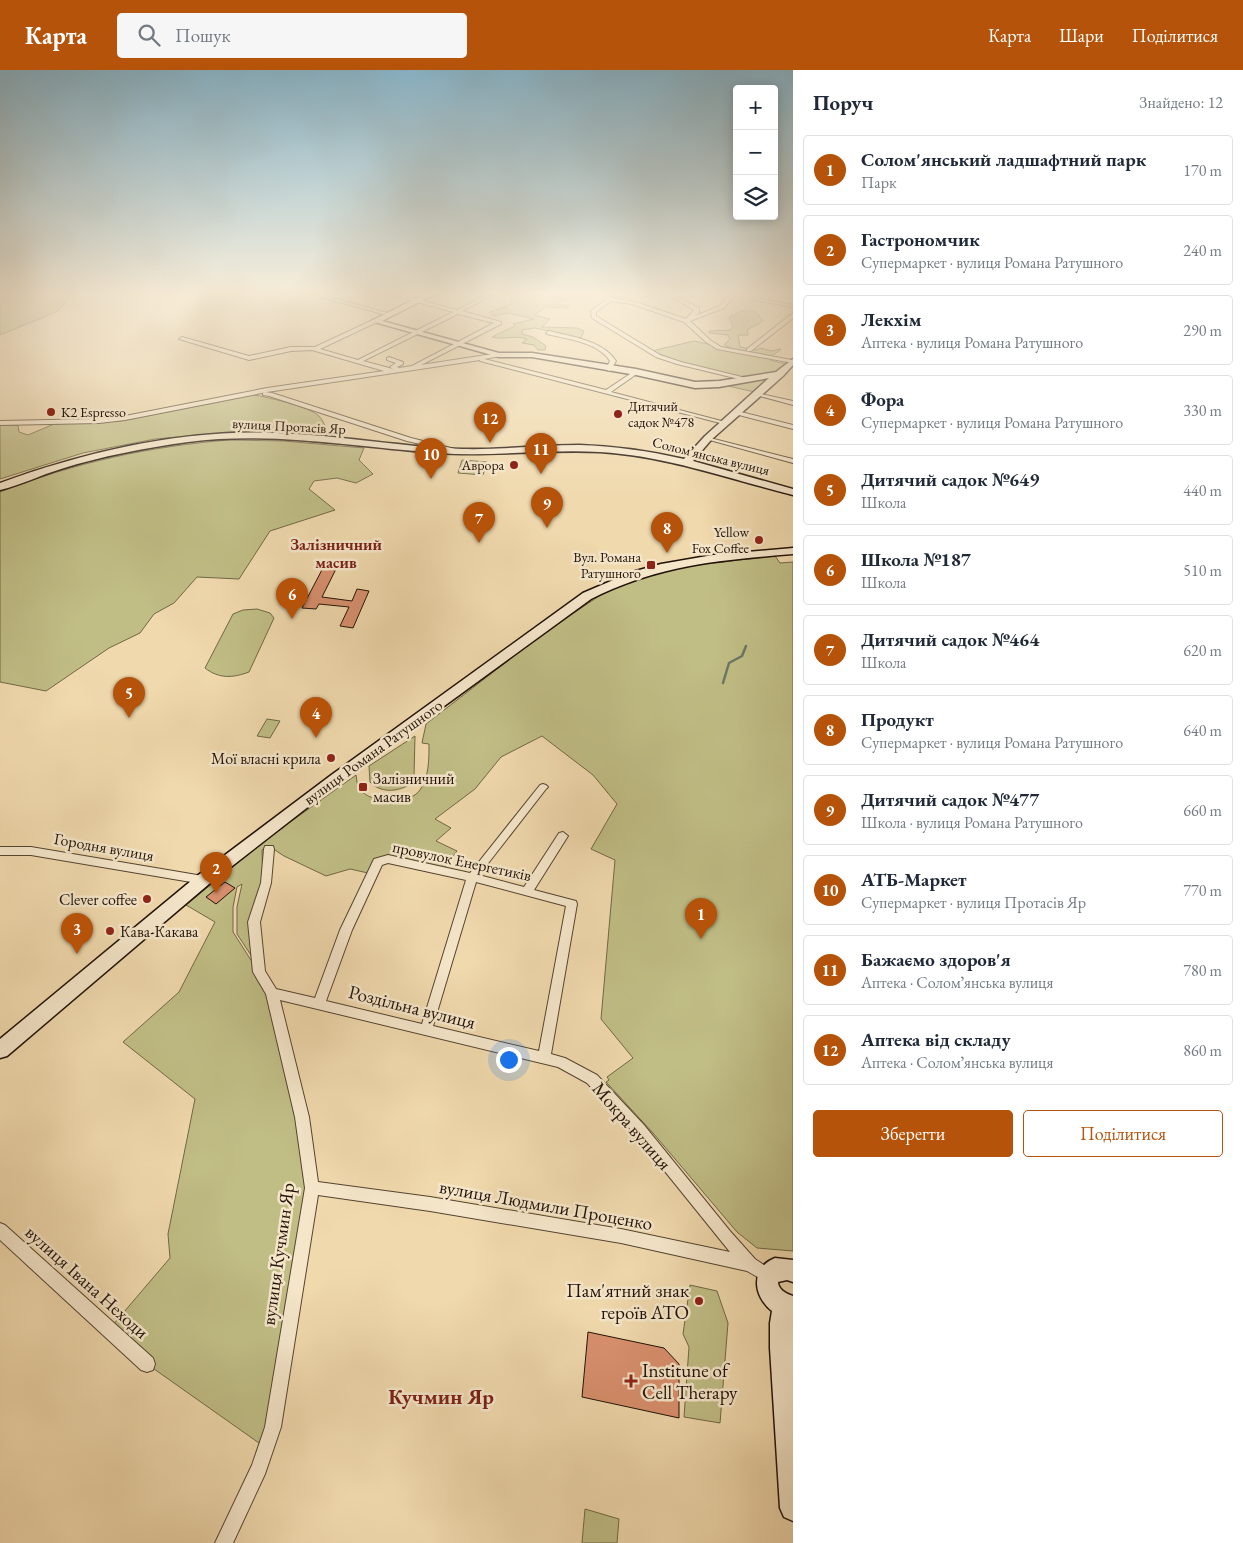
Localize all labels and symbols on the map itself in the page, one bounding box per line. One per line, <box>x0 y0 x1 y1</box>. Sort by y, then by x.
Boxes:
place label: Дитячий садок №478 <box>628 397 694 431</box>
pin: 12 <box>474 402 506 443</box>
place label: K2 Espresso <box>61 403 126 421</box>
marker: K2 Espresso <box>45 406 57 418</box>
marker: Дитячий садок №478 <box>612 408 624 420</box>
street label: вулиця Протасів Яр <box>232 414 346 438</box>
pin: 11 <box>525 433 557 474</box>
street label: Соломʼянська вулиця <box>651 433 771 479</box>
pin: 10 <box>415 438 447 479</box>
place label: Аврора <box>461 456 504 474</box>
marker: Аврора <box>508 459 520 471</box>
pin: 9 <box>531 487 563 528</box>
pin: 7 <box>463 502 495 543</box>
pin: 8 <box>651 512 683 553</box>
place label: Yellow Fox Coffee <box>692 523 750 557</box>
district label: Залізничний масив <box>290 534 382 573</box>
marker: Yellow Fox Coffee <box>753 534 765 546</box>
place label: Вул. Романа Ратушного <box>573 548 641 582</box>
marker: Вул. Романа Ратушного <box>645 559 657 571</box>
pin: 6 <box>276 578 308 619</box>
pin: 5 <box>113 677 145 718</box>
street label: вулиця Романа Ратушного <box>299 694 447 810</box>
pin: 4 <box>300 697 332 738</box>
place label: Мої власні крила <box>211 748 322 769</box>
marker: Мої власні крила <box>325 752 337 764</box>
place label: Залізничний масив <box>373 768 455 807</box>
marker: Залізничний масив <box>357 781 369 793</box>
street label: Городня вулиця <box>52 828 156 866</box>
street label: провулок Енергетиків <box>391 836 533 886</box>
pin: 2 <box>200 852 232 893</box>
place label: Clever coffee <box>59 889 137 910</box>
marker: Clever coffee <box>141 893 153 905</box>
pin: 1 <box>685 898 717 939</box>
pin: 3 <box>61 913 93 954</box>
place label: Кава-Какава <box>120 921 199 942</box>
marker: Кава-Какава <box>104 925 116 937</box>
street label: Роздільна вулиця <box>346 979 478 1035</box>
your location <box>496 1047 522 1073</box>
street label: Мокра вулиця <box>587 1077 678 1176</box>
street label: вулиця Людмили Проценко <box>437 1174 655 1236</box>
street label: вулиця Кучмин Яр <box>256 1181 300 1327</box>
street label: вулиця Івана Неходи <box>20 1220 154 1344</box>
place label: Пам'ятний знак героїв АТО <box>566 1278 689 1325</box>
marker: Пам'ятний знак героїв АТО <box>693 1295 705 1307</box>
place label: Institune of Cell Therapy <box>642 1358 738 1405</box>
marker: Institune of Cell Therapy <box>624 1374 638 1388</box>
district label: Кучмин Яр <box>388 1383 494 1410</box>

